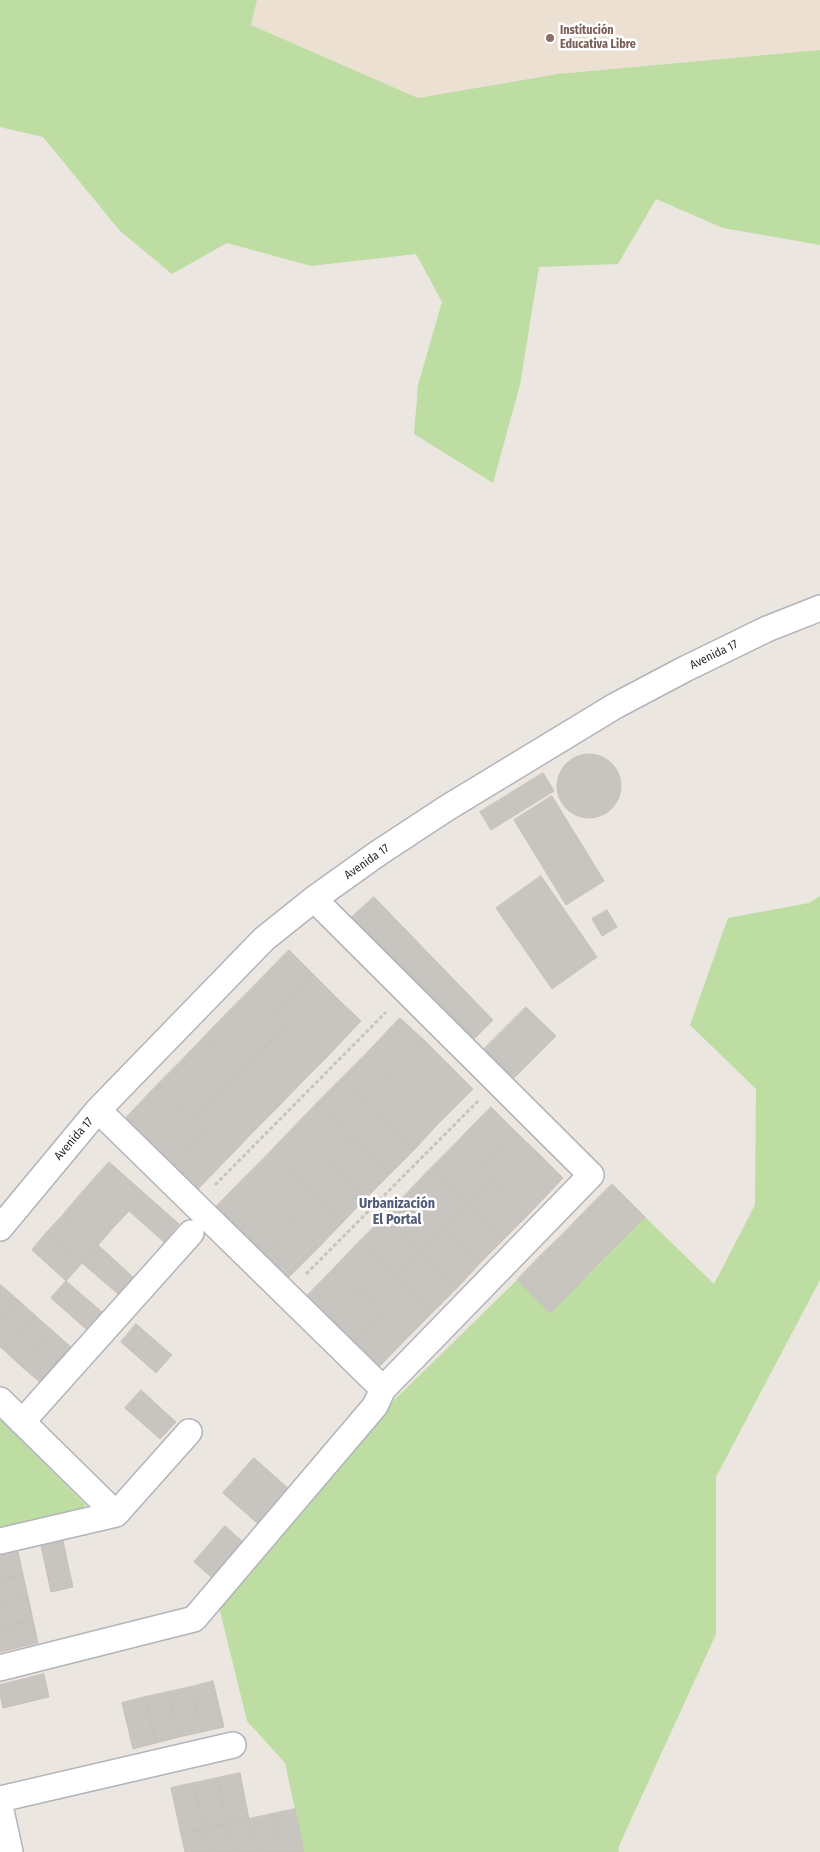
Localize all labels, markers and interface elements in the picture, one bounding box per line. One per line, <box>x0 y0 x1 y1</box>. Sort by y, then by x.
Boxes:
place label: Institución Educativa Libre <box>560 24 636 52</box>
marker: Institución Educativa Libre <box>544 32 556 44</box>
street label: Avenida 17 <box>688 637 740 673</box>
street label: Avenida 17 <box>342 841 392 883</box>
street label: Avenida 17 <box>52 1115 96 1163</box>
district label: Urbanización El Portal <box>359 1196 435 1228</box>

